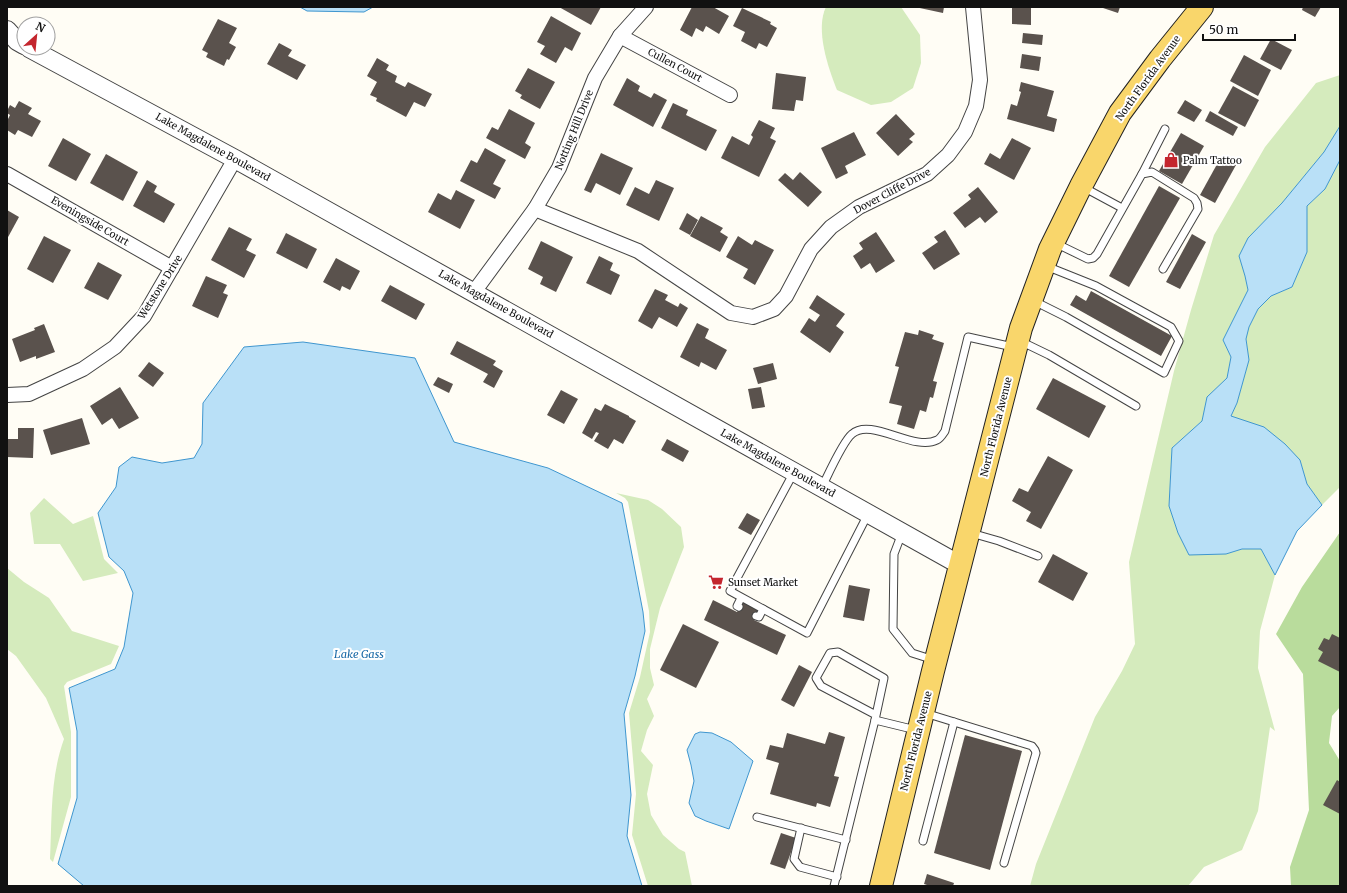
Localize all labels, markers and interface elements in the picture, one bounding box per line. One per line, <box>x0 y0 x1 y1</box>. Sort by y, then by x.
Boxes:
north arrow <box>16 16 56 56</box>
scale bar <box>1203 16 1295 42</box>
text: N <box>33 19 48 35</box>
text: 50 m <box>1209 22 1238 37</box>
street label: North Florida Avenue <box>1113 33 1183 123</box>
street label: Cullen Court <box>646 45 705 85</box>
street label: Notting Hill Drive <box>552 88 596 172</box>
street label: Lake Magdalene Boulevard <box>153 110 273 184</box>
shop icon: Palm Tattoo <box>1162 151 1180 169</box>
place label: Palm Tattoo <box>1183 154 1242 167</box>
street label: Dover Cliffe Drive <box>851 165 933 217</box>
street label: Eveningside Court <box>49 193 131 249</box>
street label: Wetstone Drive <box>135 252 185 322</box>
street label: Lake Magdalene Boulevard <box>436 267 556 341</box>
street label: North Florida Avenue <box>977 376 1015 478</box>
street label: Lake Magdalene Boulevard <box>718 426 838 500</box>
supermarket icon: Sunset Market <box>707 573 725 591</box>
place label: Sunset Market <box>728 576 798 589</box>
water label: Lake Gass <box>334 647 384 661</box>
street label: North Florida Avenue <box>897 690 935 792</box>

